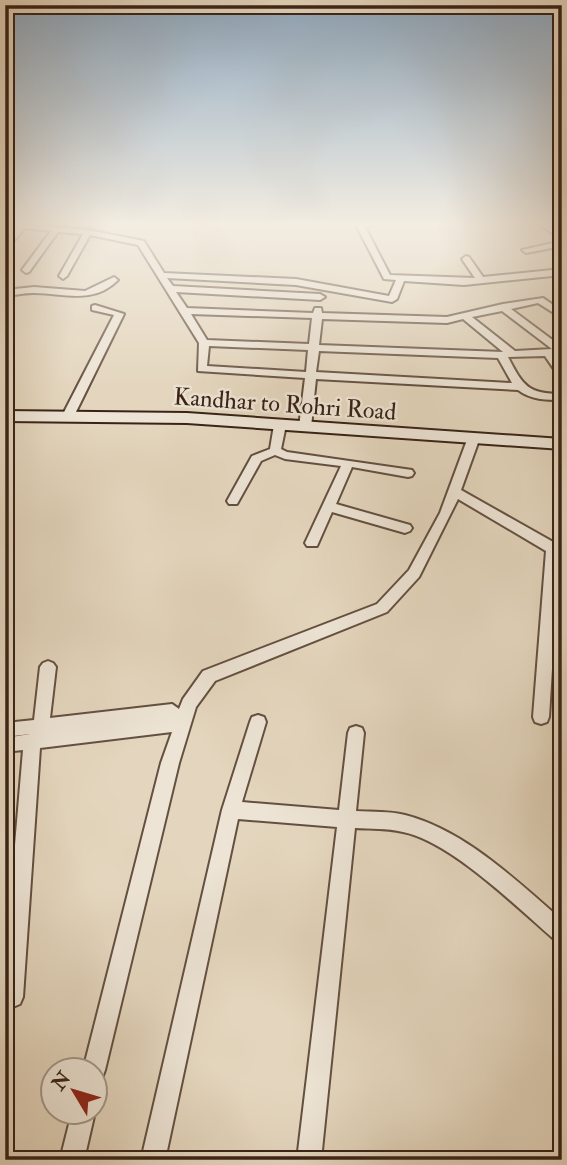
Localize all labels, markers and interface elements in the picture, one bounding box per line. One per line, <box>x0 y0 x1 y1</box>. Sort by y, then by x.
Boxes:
street label: Kandhar to Rohri Road <box>173 381 397 428</box>
north arrow <box>38 1056 108 1126</box>
text: N <box>46 1066 77 1096</box>

